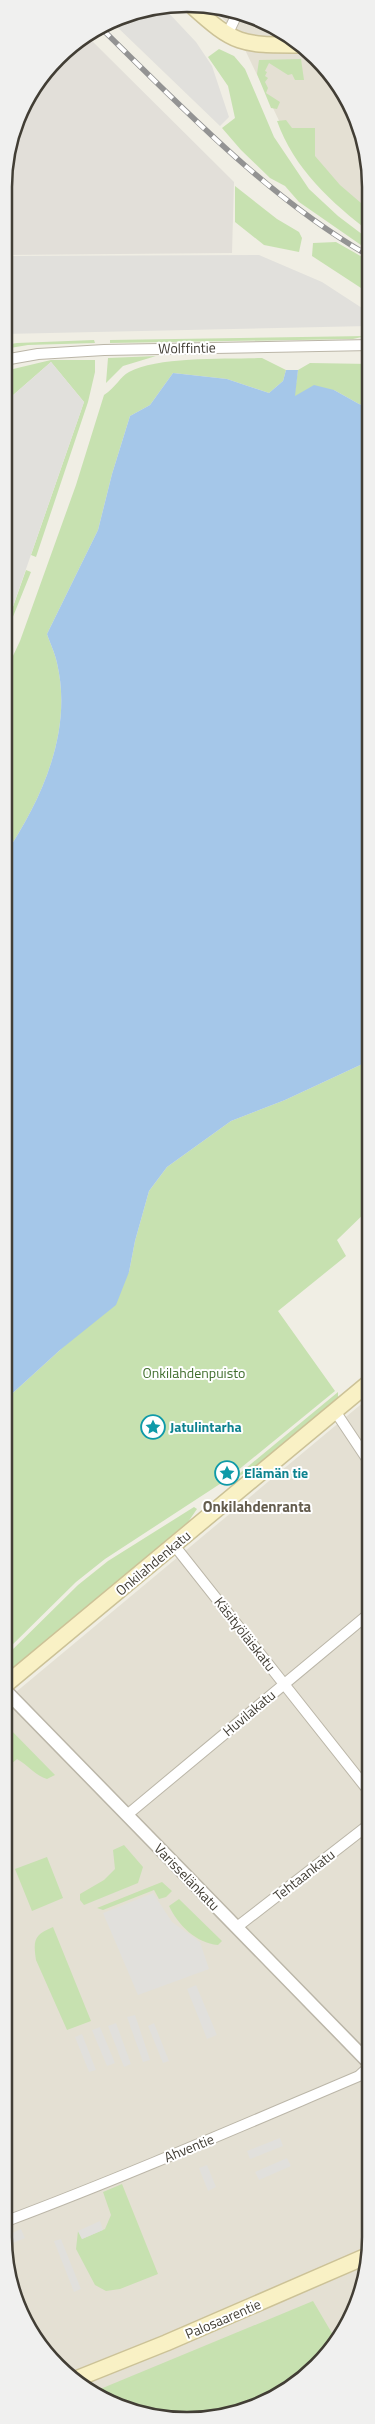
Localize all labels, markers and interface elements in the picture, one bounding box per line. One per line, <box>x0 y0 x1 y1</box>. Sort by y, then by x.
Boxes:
street label: Wolffintie <box>158 336 216 359</box>
park label: Onkilahdenpuisto <box>143 1362 245 1383</box>
place icon: Jatulintarha <box>140 1414 166 1440</box>
place label: Jatulintarha <box>170 1416 242 1437</box>
place icon: Elämän tie <box>214 1460 240 1486</box>
place label: Elämän tie <box>244 1462 308 1483</box>
district label: Onkilahdenranta <box>203 1495 312 1518</box>
street label: Onkilahdenkatu <box>111 1525 195 1600</box>
street label: Käsityöläiskatu <box>210 1592 281 1675</box>
street label: Huvilakatu <box>218 1684 280 1741</box>
street label: Varisselänkatu <box>150 1838 225 1915</box>
street label: Tehtaankatu <box>268 1844 339 1905</box>
street label: Ahventie <box>161 2128 217 2167</box>
street label: Palosaarentie <box>182 2293 264 2344</box>

